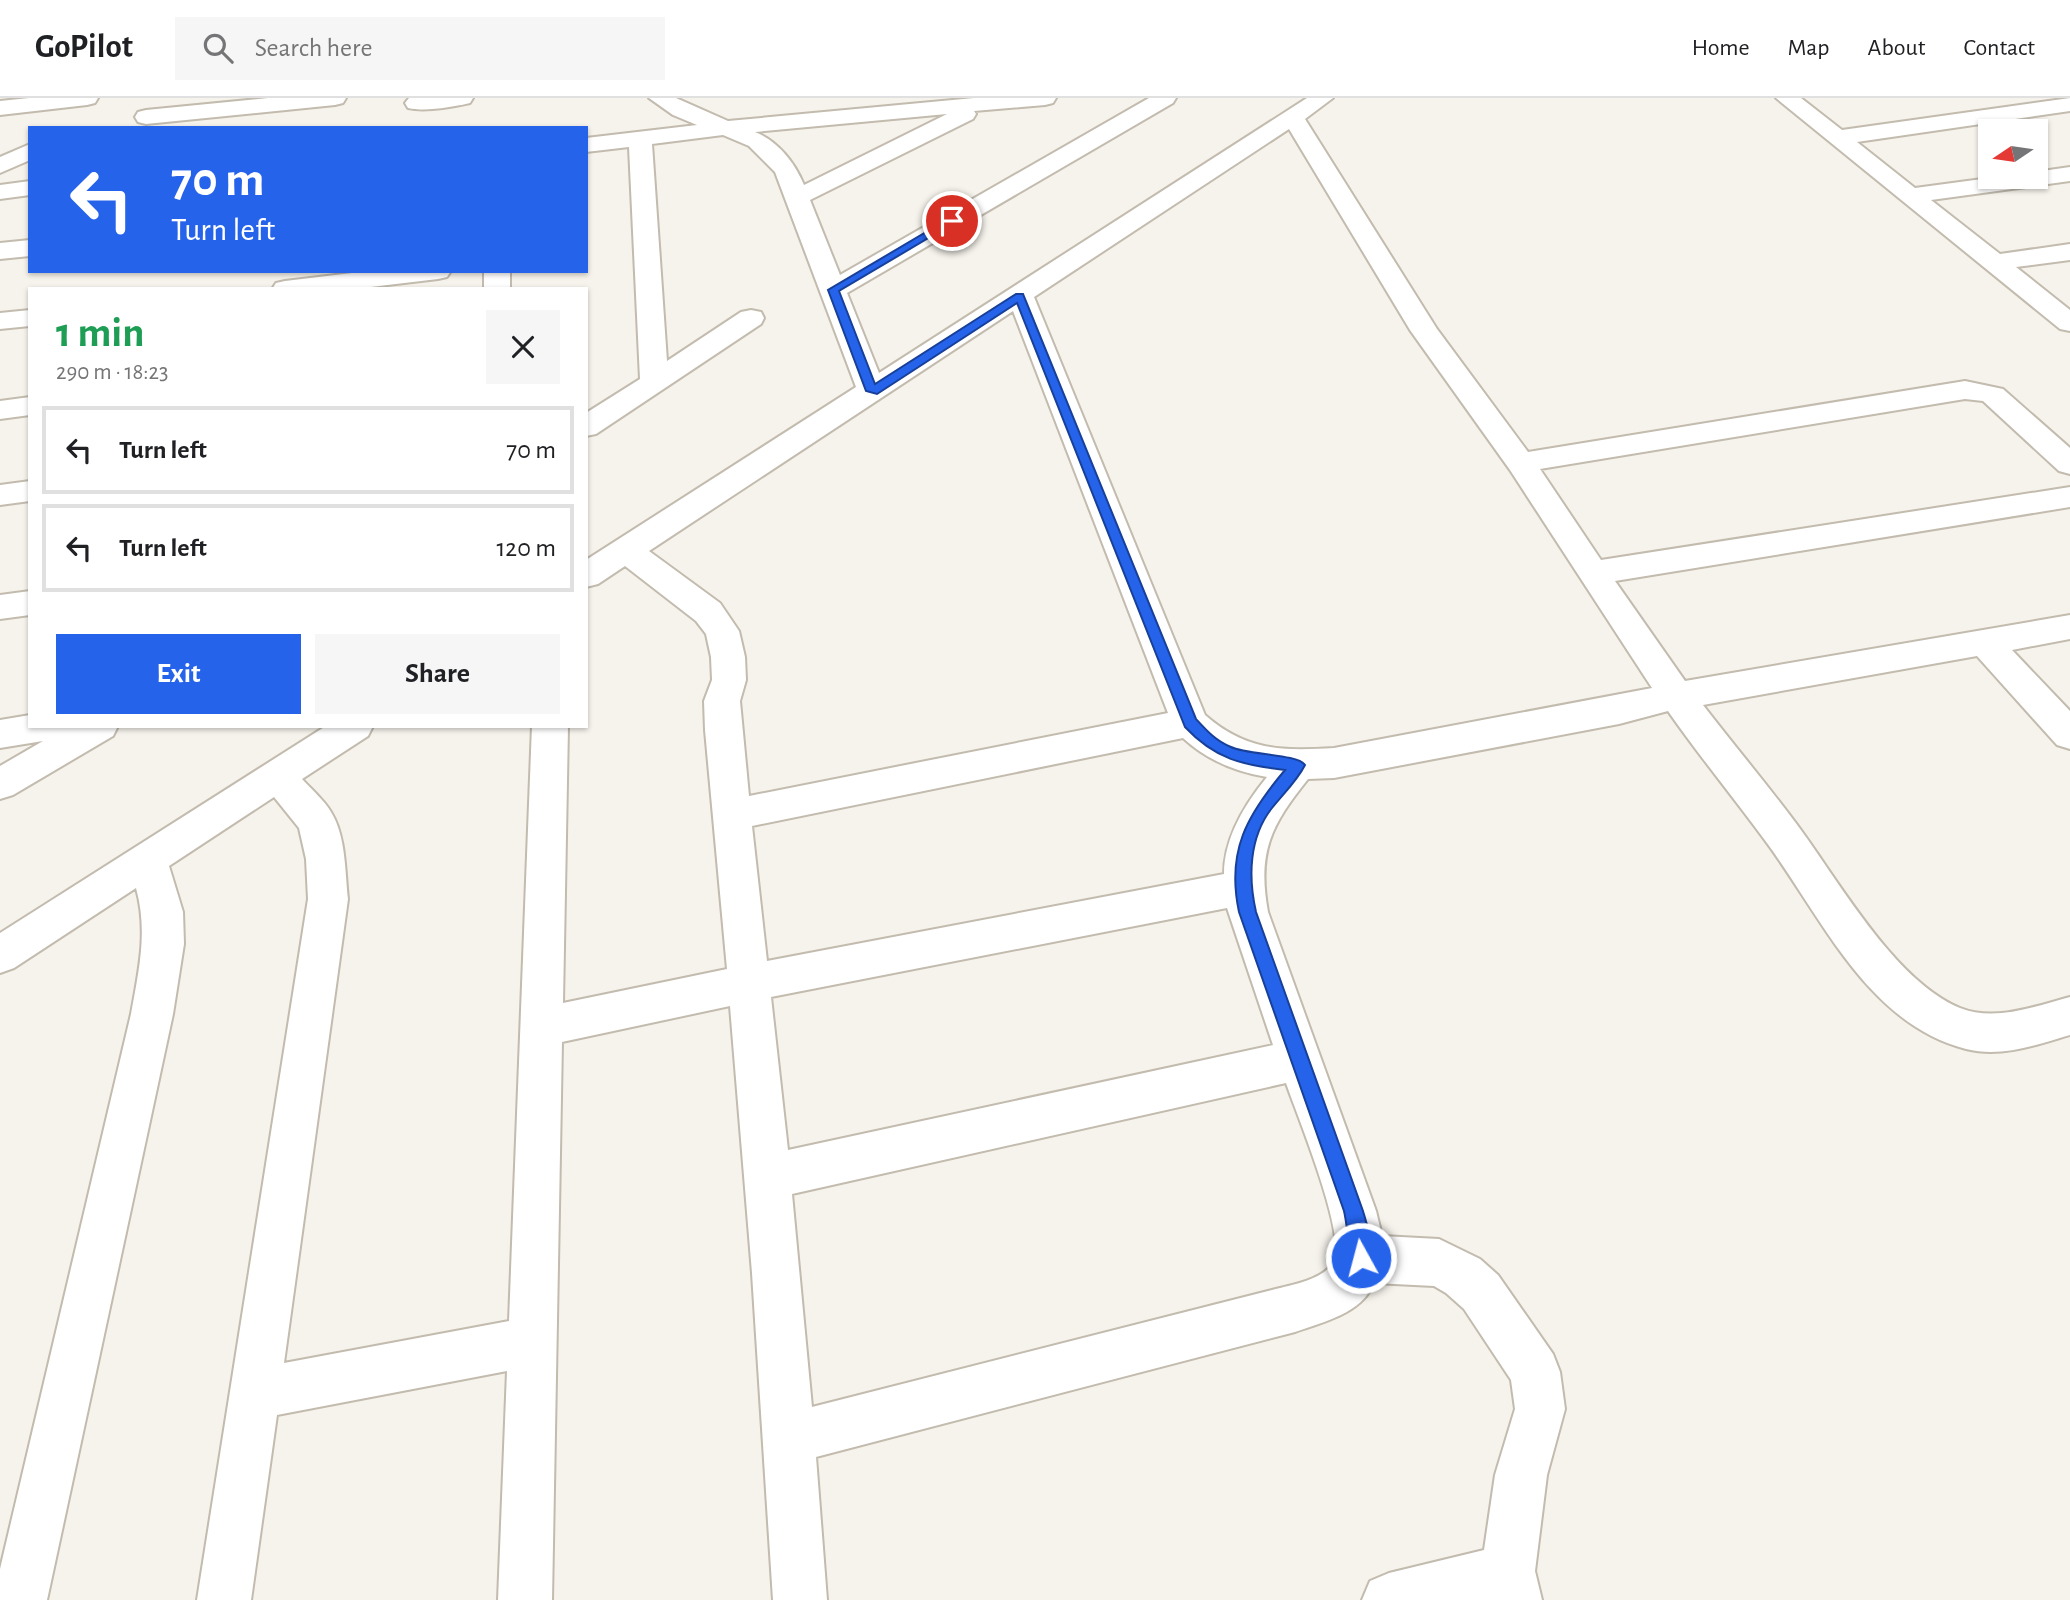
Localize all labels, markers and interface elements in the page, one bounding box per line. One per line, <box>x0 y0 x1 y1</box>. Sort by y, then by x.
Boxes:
search box <box>175 17 665 80</box>
icon: search <box>199 29 237 67</box>
text: GoPilot <box>35 31 133 64</box>
text: Search here <box>255 35 372 61</box>
text: Home <box>1692 36 1750 60</box>
text: Map <box>1788 36 1830 60</box>
text: About <box>1868 36 1925 60</box>
text: Contact <box>1963 36 2035 60</box>
north arrow <box>1978 119 2048 189</box>
map controls <box>1978 119 2048 189</box>
icon: left <box>56 154 147 245</box>
text: 70 m <box>171 156 265 205</box>
pin <box>922 191 982 251</box>
icon: arrive <box>933 202 971 240</box>
text: Turn left <box>171 214 275 246</box>
button: close <box>486 310 560 384</box>
text: 1 min <box>56 312 145 354</box>
text: 290 m · 18:23 <box>56 361 169 384</box>
icon: left <box>60 431 98 469</box>
text: Turn left <box>119 437 207 463</box>
text: 70 m <box>506 437 556 463</box>
icon: left <box>60 529 98 567</box>
text: Turn left <box>119 535 207 561</box>
text: 120 m <box>496 535 556 561</box>
button: Exit <box>56 634 301 714</box>
button: Share <box>315 634 560 714</box>
position arrow <box>1324 1221 1398 1295</box>

